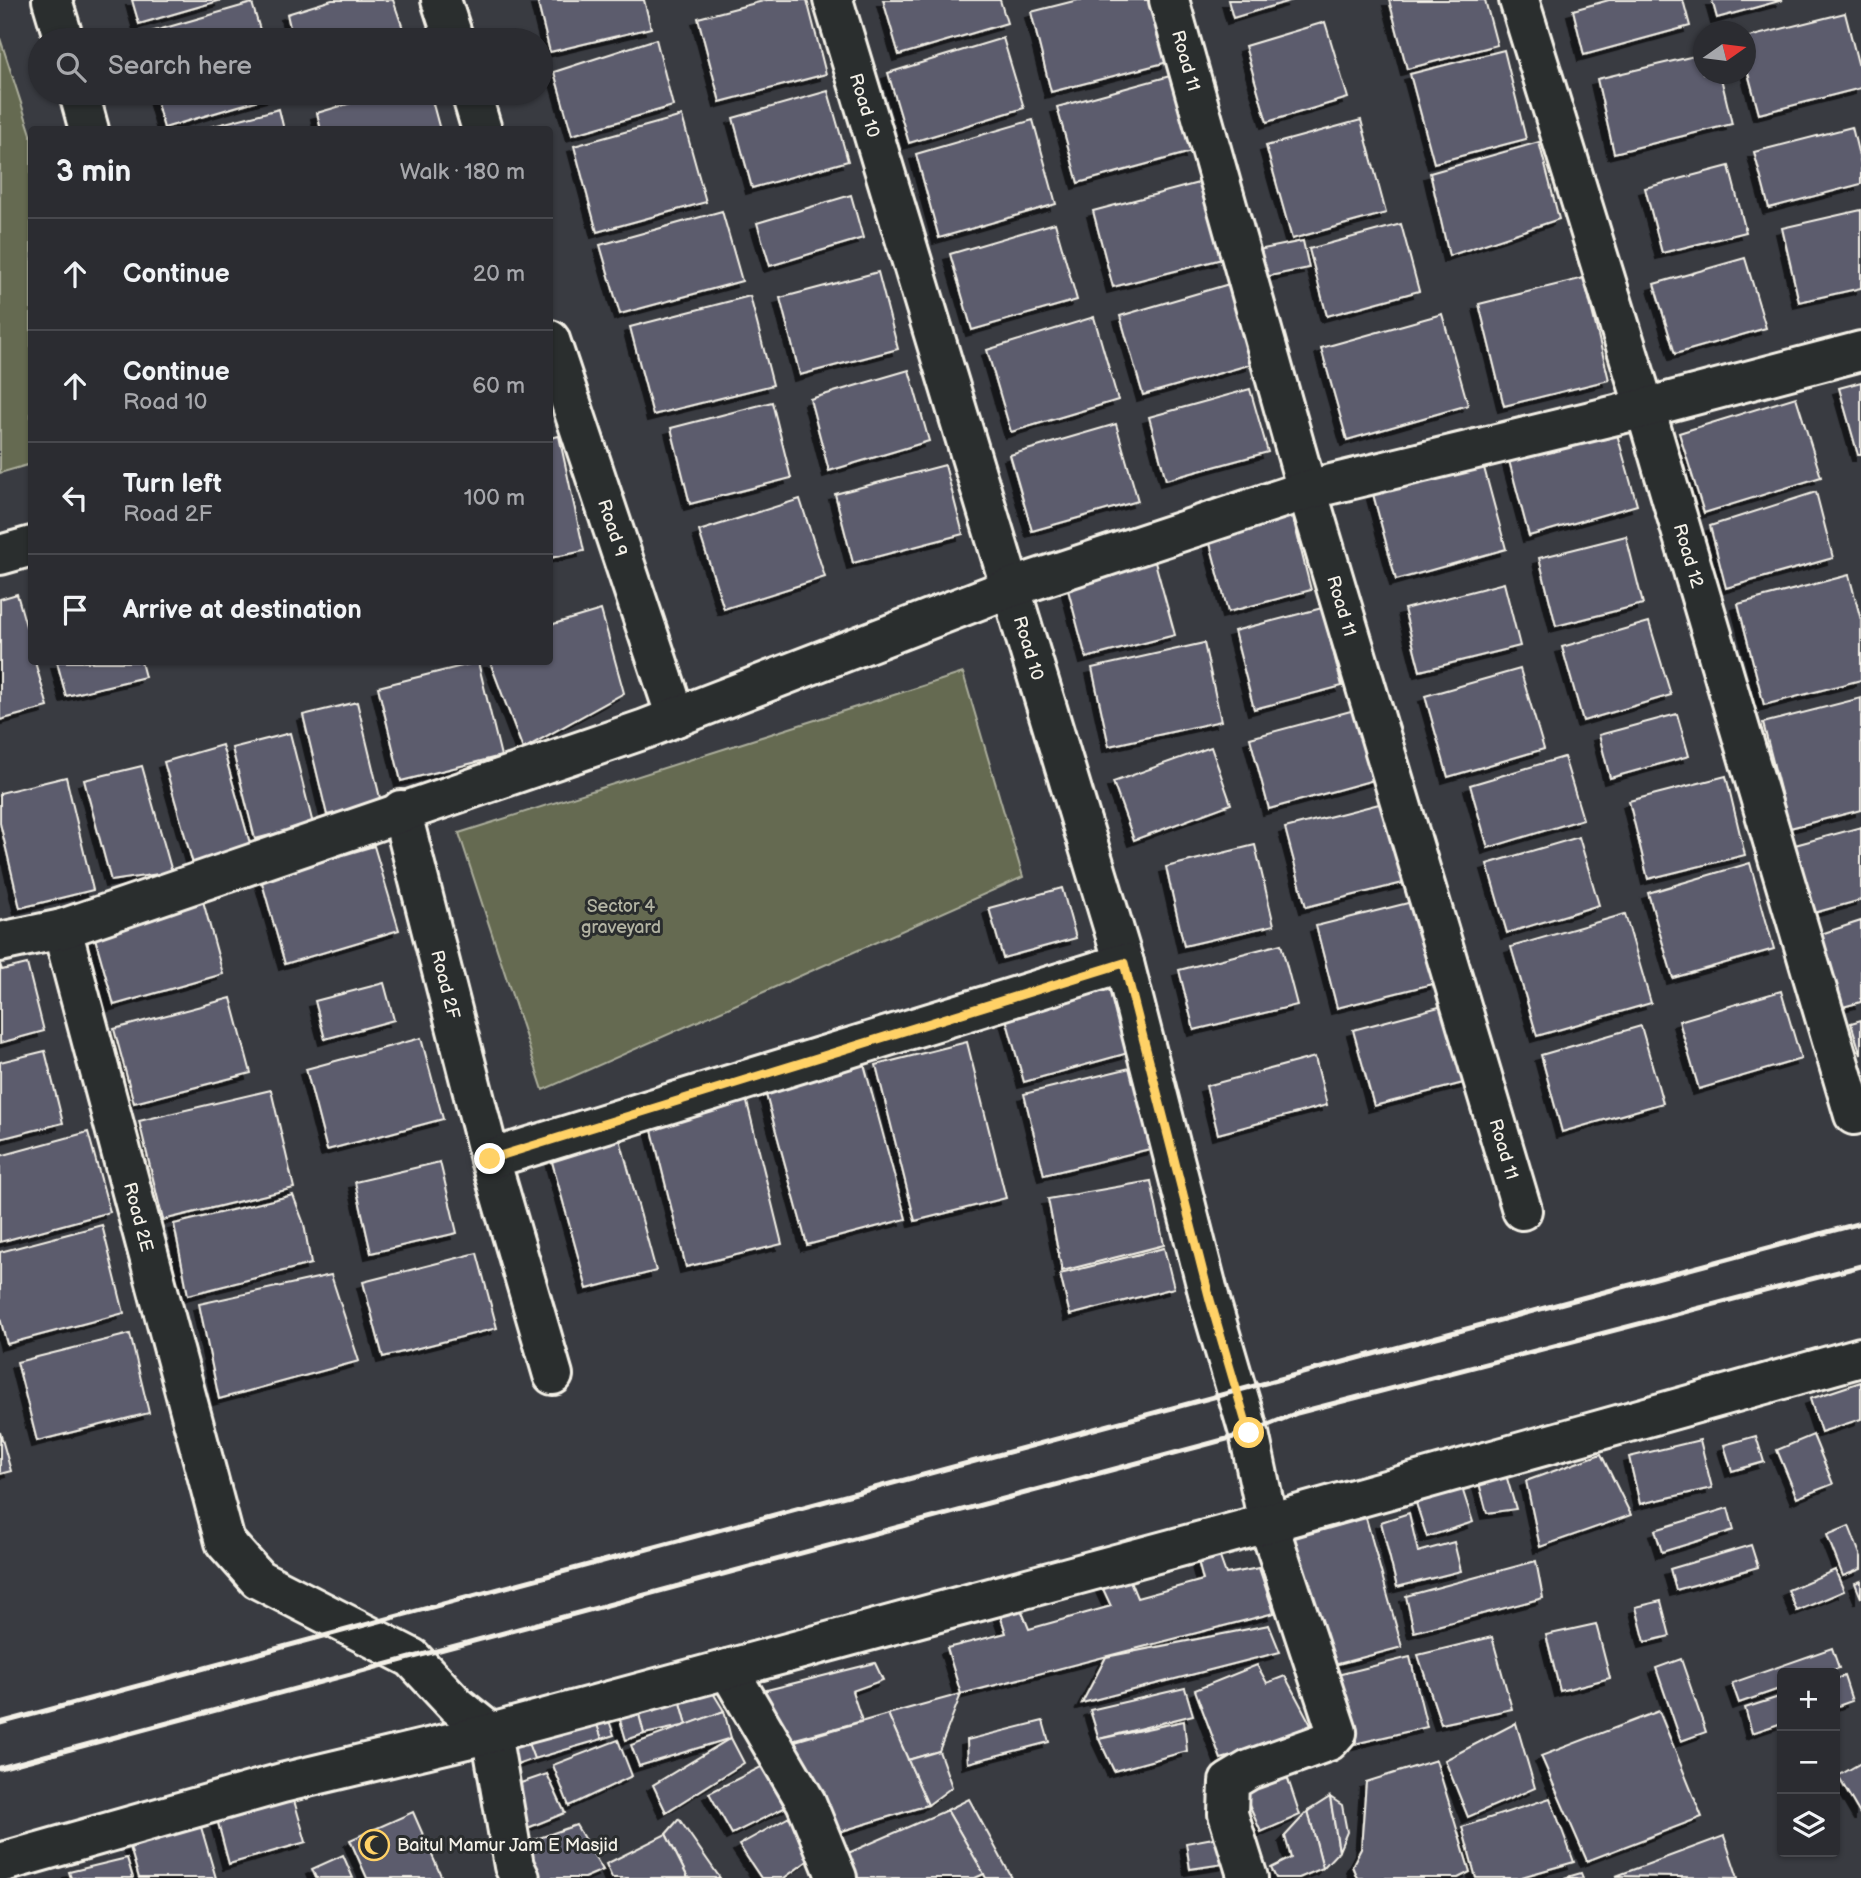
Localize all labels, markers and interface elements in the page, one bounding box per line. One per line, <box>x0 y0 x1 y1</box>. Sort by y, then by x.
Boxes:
north arrow <box>1693 21 1756 84</box>
search box <box>28 28 553 105</box>
street label: Road 11 <box>1168 28 1205 94</box>
icon: search <box>52 48 90 86</box>
text: Search here <box>108 51 252 82</box>
street label: Road 10 <box>845 71 884 140</box>
text: 3 min <box>56 154 131 190</box>
text: Walk · 180 m <box>400 158 525 186</box>
icon: ahead <box>56 255 94 293</box>
text: Continue <box>123 259 230 290</box>
text: 20 m <box>473 260 525 288</box>
text: Continue <box>123 357 230 388</box>
icon: ahead <box>56 367 94 405</box>
text: 60 m <box>472 372 525 400</box>
text: Road 10 <box>123 388 207 416</box>
text: Turn left <box>123 469 222 500</box>
icon: left <box>56 479 94 517</box>
text: 100 m <box>464 484 525 512</box>
street label: Road 9 <box>593 497 632 559</box>
text: Road 2F <box>123 500 212 528</box>
street label: Road 12 <box>1669 521 1708 591</box>
street label: Road 11 <box>1323 573 1361 639</box>
icon: arrive <box>56 591 94 629</box>
text: Arrive at destination <box>123 595 362 626</box>
street label: Road 10 <box>1009 613 1048 683</box>
park label: Sector 4 graveyard <box>581 896 661 938</box>
street label: Road 2F <box>427 948 464 1021</box>
street label: Road 11 <box>1485 1116 1523 1182</box>
route end <box>474 1143 505 1174</box>
street label: Road 2E <box>119 1180 158 1254</box>
route start <box>1233 1417 1264 1448</box>
map controls <box>1777 1668 1840 1857</box>
button: + <box>1777 1668 1840 1731</box>
button: − <box>1777 1731 1840 1794</box>
button: layers <box>1777 1794 1840 1857</box>
mosque icon: Baitul Mamur Jam E Masjid <box>357 1828 391 1862</box>
place label: Baitul Mamur Jam E Masjid <box>397 1835 618 1856</box>

